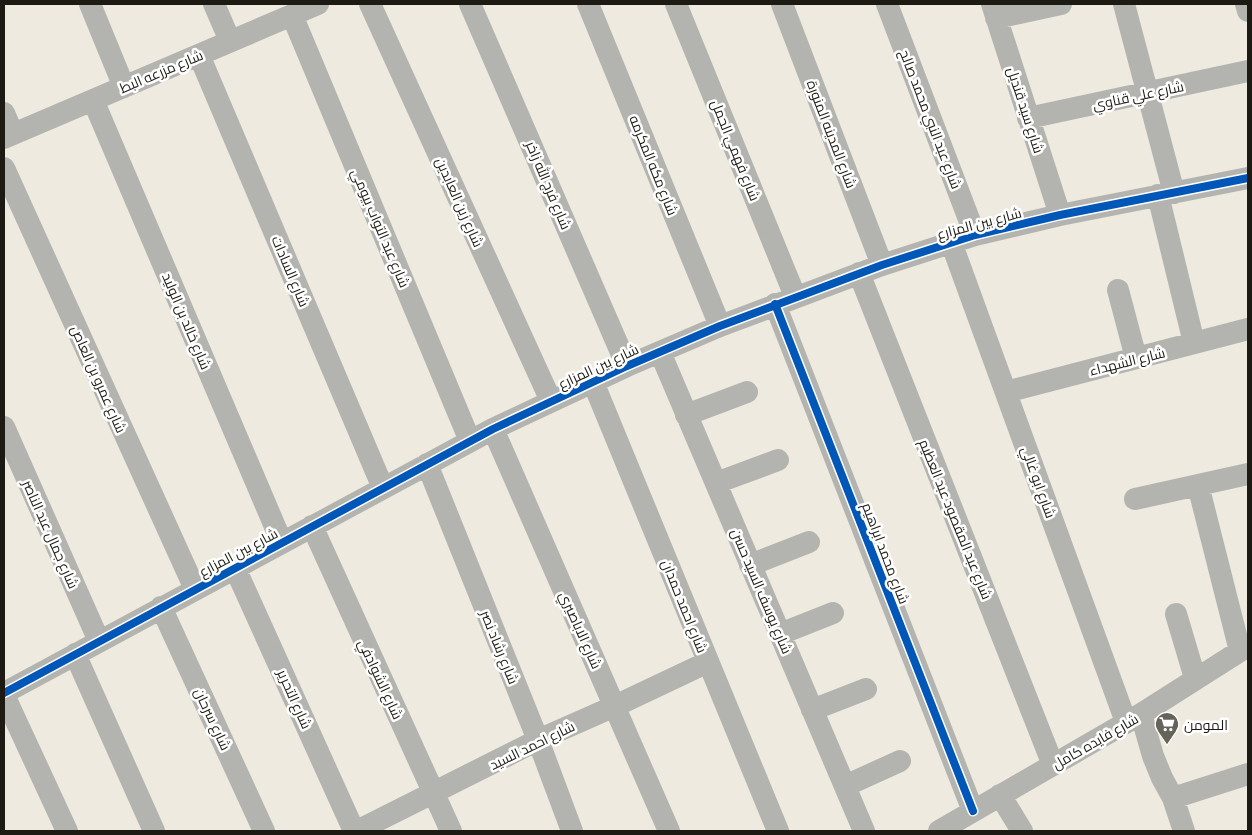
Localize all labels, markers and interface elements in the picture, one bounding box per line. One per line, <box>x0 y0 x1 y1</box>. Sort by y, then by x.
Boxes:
street label: شارع مزرعه البط <box>116 45 206 97</box>
street label: شارع عبد النبي محمد صالح <box>893 46 966 193</box>
street label: شارع سيد قنديل <box>1003 64 1049 156</box>
street label: شارع علي قناوي <box>1091 76 1186 117</box>
street label: شارع المدينه المنورة <box>803 77 861 191</box>
street label: شارع فهمي الجمل <box>704 97 765 205</box>
street label: شارع مكه المكرمه <box>625 112 683 218</box>
street label: شارع فرج الله زاخر <box>521 137 576 232</box>
street label: شارع زين العابدين <box>432 154 488 250</box>
street label: شارع عبد التواب بيومي <box>345 166 415 292</box>
street label: شارع بين المزارع <box>935 203 1023 243</box>
street label: شارع السادات <box>268 233 314 309</box>
street label: شارع خالد بن الوليد <box>158 270 216 372</box>
street label: شارع عمرو بن العاص <box>67 322 131 436</box>
street label: شارع بين المزارع <box>555 339 641 393</box>
street label: شارع الشهداء <box>1087 342 1167 380</box>
street label: شارع عبد المقصود عبد العظيم <box>914 436 997 602</box>
street label: شارع ابو غالي <box>1014 444 1061 522</box>
street label: شارع جمال عبد الناصر <box>18 476 84 591</box>
street label: شارع محمد ابراهيم <box>857 500 914 607</box>
street label: شارع بين المزارع <box>195 523 281 581</box>
street label: شارع يوسف السيد حسن <box>727 525 797 657</box>
street label: شارع احمد حمدان <box>658 557 712 655</box>
street label: شارع الاباصيري <box>553 588 607 673</box>
street label: شارع رشاد نصر <box>476 606 523 687</box>
street label: شارع الشوادفي <box>351 636 408 723</box>
street label: شارع التحرير <box>273 665 317 732</box>
street label: شارع سرحان <box>190 685 236 753</box>
street label: شارع فايده كامل <box>1049 709 1141 773</box>
supermarket icon: المومن <box>1154 711 1180 745</box>
place label: المومن <box>1184 715 1228 734</box>
street label: شارع احمد السيد <box>486 716 578 774</box>

